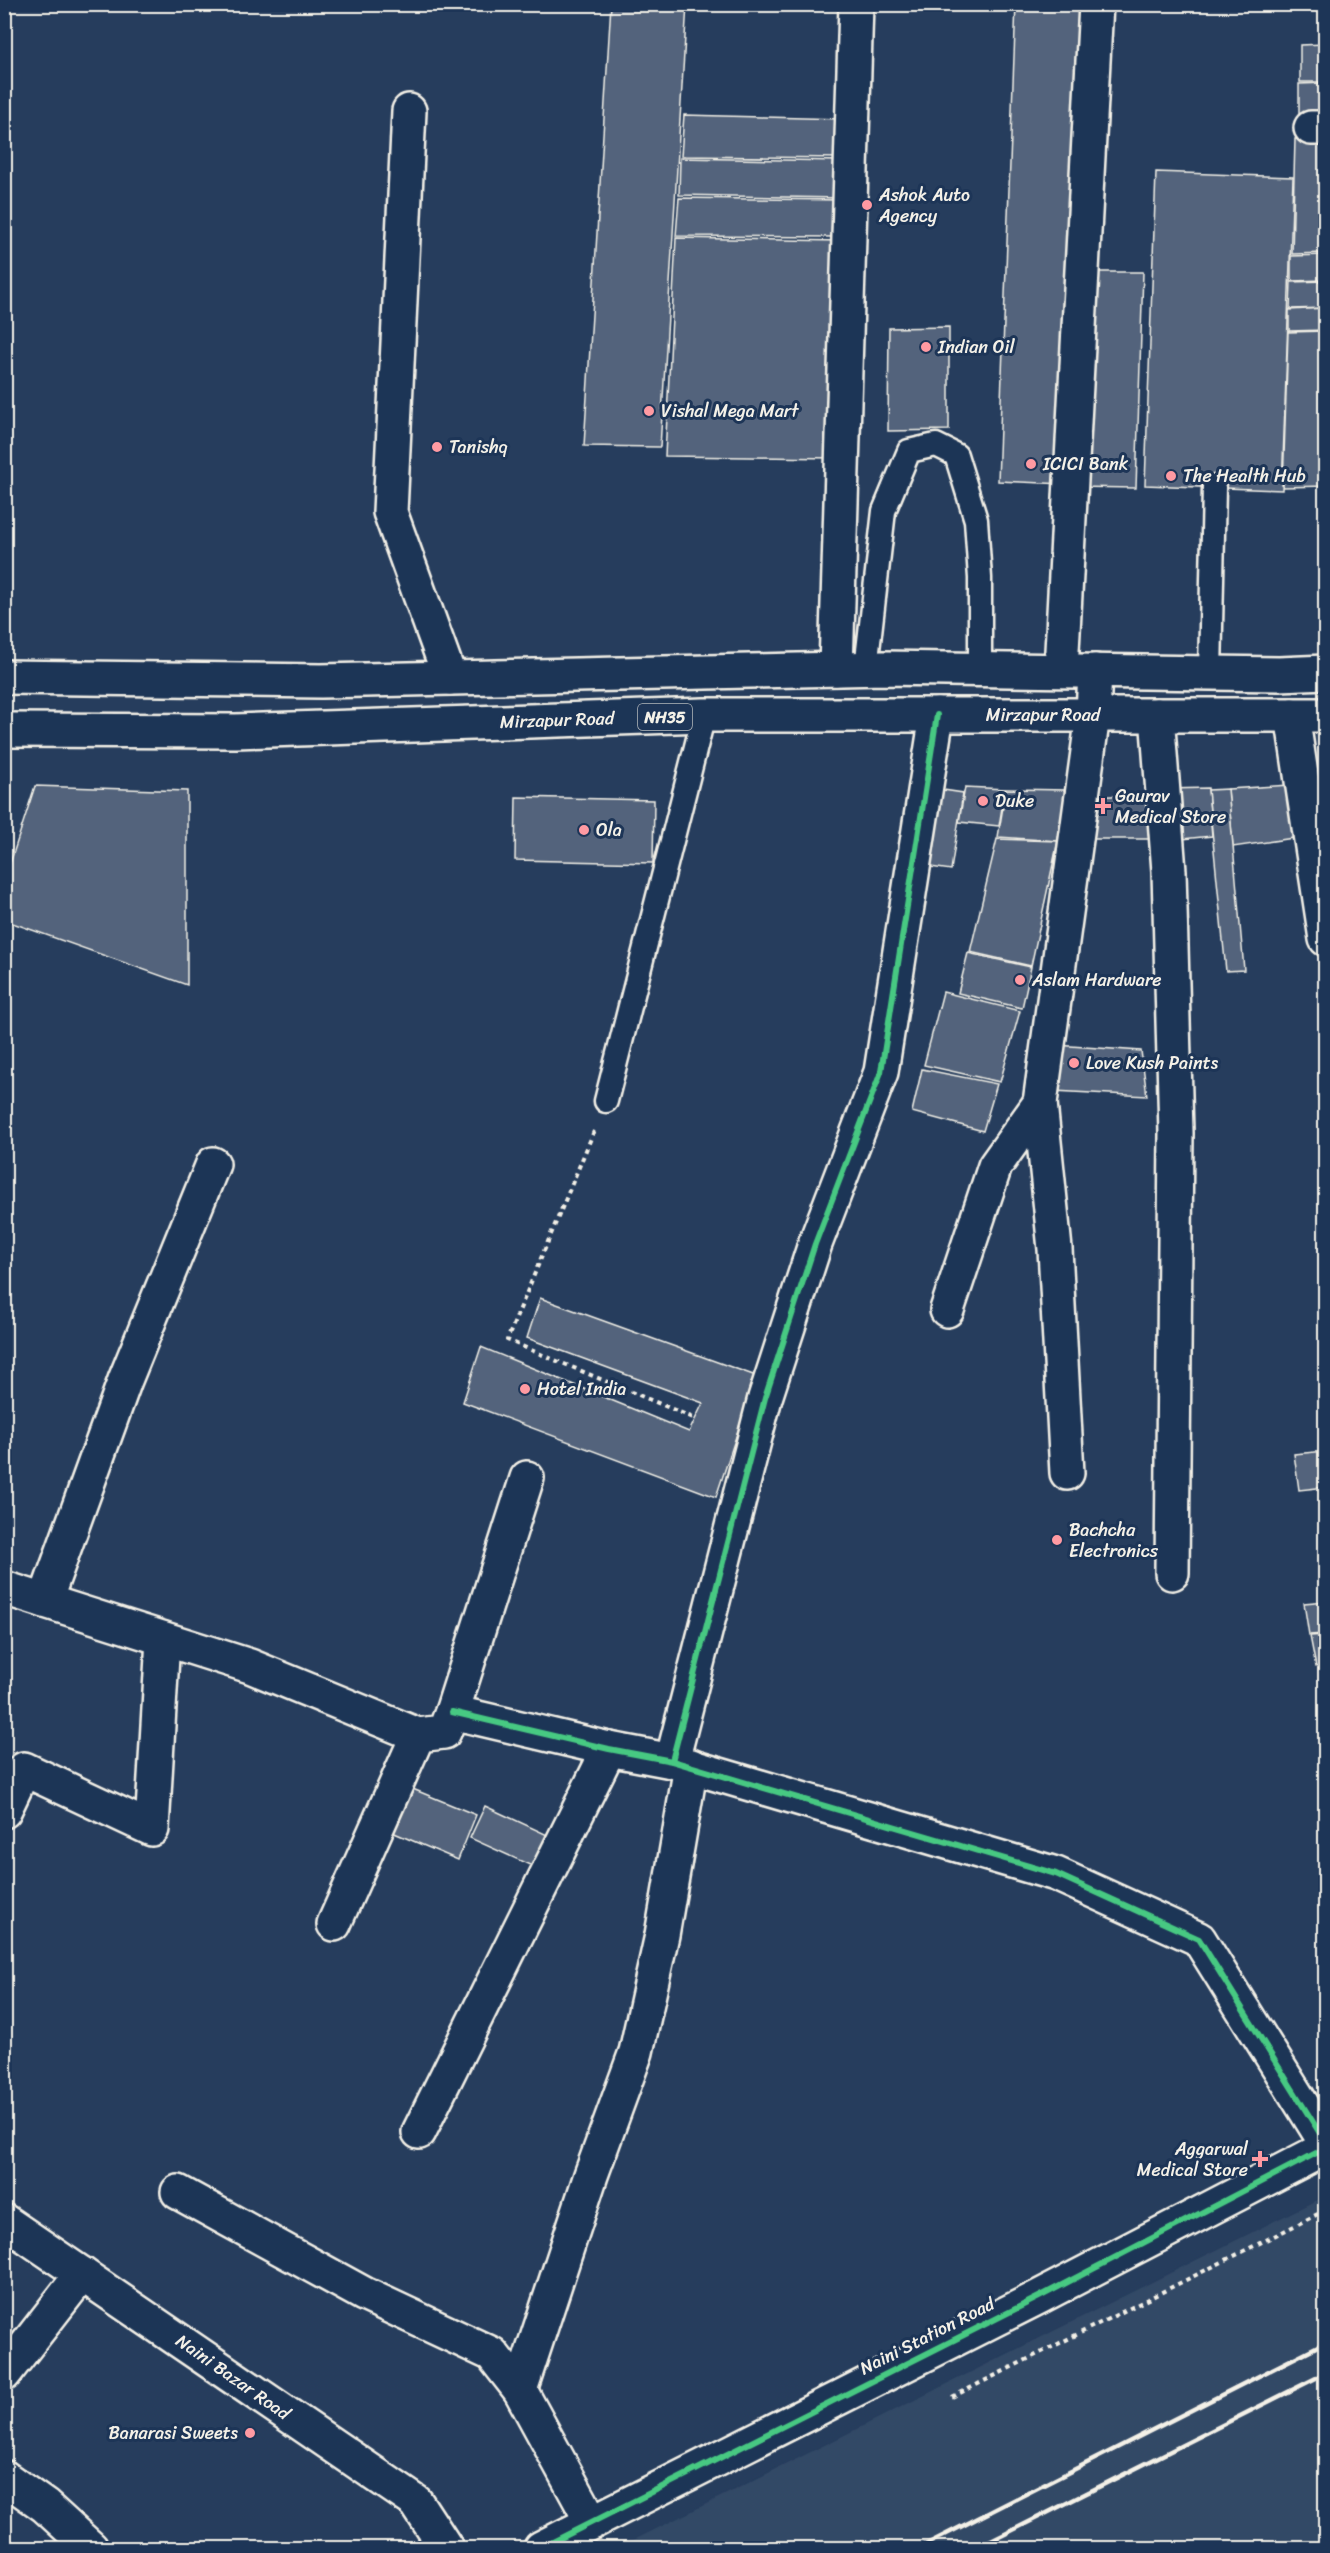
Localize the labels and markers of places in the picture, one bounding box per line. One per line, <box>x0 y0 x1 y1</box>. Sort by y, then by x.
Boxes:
place label: Ashok Auto Agency <box>878 179 970 232</box>
marker: Ashok Auto Agency <box>860 198 874 212</box>
place label: Indian Oil <box>937 331 1015 363</box>
marker: Indian Oil <box>919 340 933 354</box>
place label: Vishal Mega Mart <box>661 395 799 427</box>
marker: Vishal Mega Mart <box>642 404 656 418</box>
place label: Tanishq <box>449 431 508 463</box>
marker: Tanishq <box>430 440 444 454</box>
place label: ICICI Bank <box>1042 448 1129 480</box>
marker: ICICI Bank <box>1024 457 1038 471</box>
place label: The Health Hub <box>1183 460 1306 492</box>
marker: The Health Hub <box>1164 469 1178 483</box>
place label: Gaurav Medical Store <box>1115 780 1226 833</box>
place label: Duke <box>995 785 1034 817</box>
marker: Duke <box>976 794 990 808</box>
marker: Gaurav Medical Store <box>1096 799 1110 813</box>
place label: Ola <box>596 814 622 846</box>
marker: Ola <box>577 823 591 837</box>
place label: Aslam Hardware <box>1031 964 1162 996</box>
marker: Aslam Hardware <box>1013 973 1027 987</box>
place label: Love Kush Paints <box>1086 1047 1219 1079</box>
marker: Love Kush Paints <box>1067 1056 1081 1070</box>
place label: Hotel India <box>537 1373 626 1405</box>
marker: Hotel India <box>518 1382 532 1396</box>
place label: Bachcha Electronics <box>1069 1514 1159 1567</box>
marker: Bachcha Electronics <box>1050 1533 1064 1547</box>
place label: Aggarwal Medical Store <box>1137 2133 1249 2186</box>
marker: Aggarwal Medical Store <box>1253 2152 1267 2166</box>
place label: Banarasi Sweets <box>109 2417 239 2449</box>
marker: Banarasi Sweets <box>243 2426 257 2440</box>

